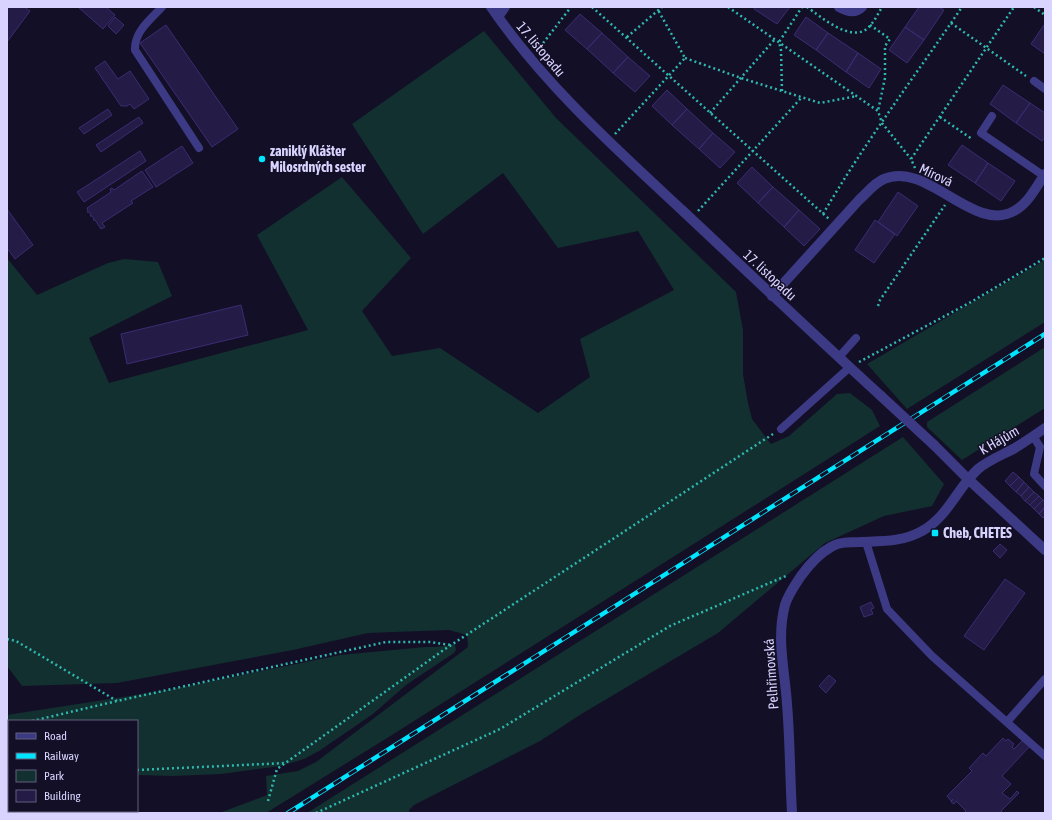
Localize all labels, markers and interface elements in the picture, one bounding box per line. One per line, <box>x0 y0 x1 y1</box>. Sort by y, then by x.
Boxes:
street label: 17. listopadu <box>514 18 568 80</box>
place label: zaniklý Klášter Milosrdných sester <box>270 143 366 175</box>
marker: zaniklý Klášter Milosrdných sester <box>257 154 267 164</box>
street label: Mírová <box>917 160 955 190</box>
street label: 17. listopadu <box>740 246 800 304</box>
street label: K Hájům <box>976 422 1022 458</box>
place label: Cheb, CHETES <box>943 525 1012 541</box>
marker: Cheb, CHETES <box>930 528 940 538</box>
street label: Pelhřimovská <box>761 638 781 710</box>
legend <box>8 720 138 812</box>
text: Road <box>44 729 67 743</box>
text: Railway <box>44 749 79 763</box>
text: Park <box>44 769 65 783</box>
text: Building <box>44 789 82 803</box>

